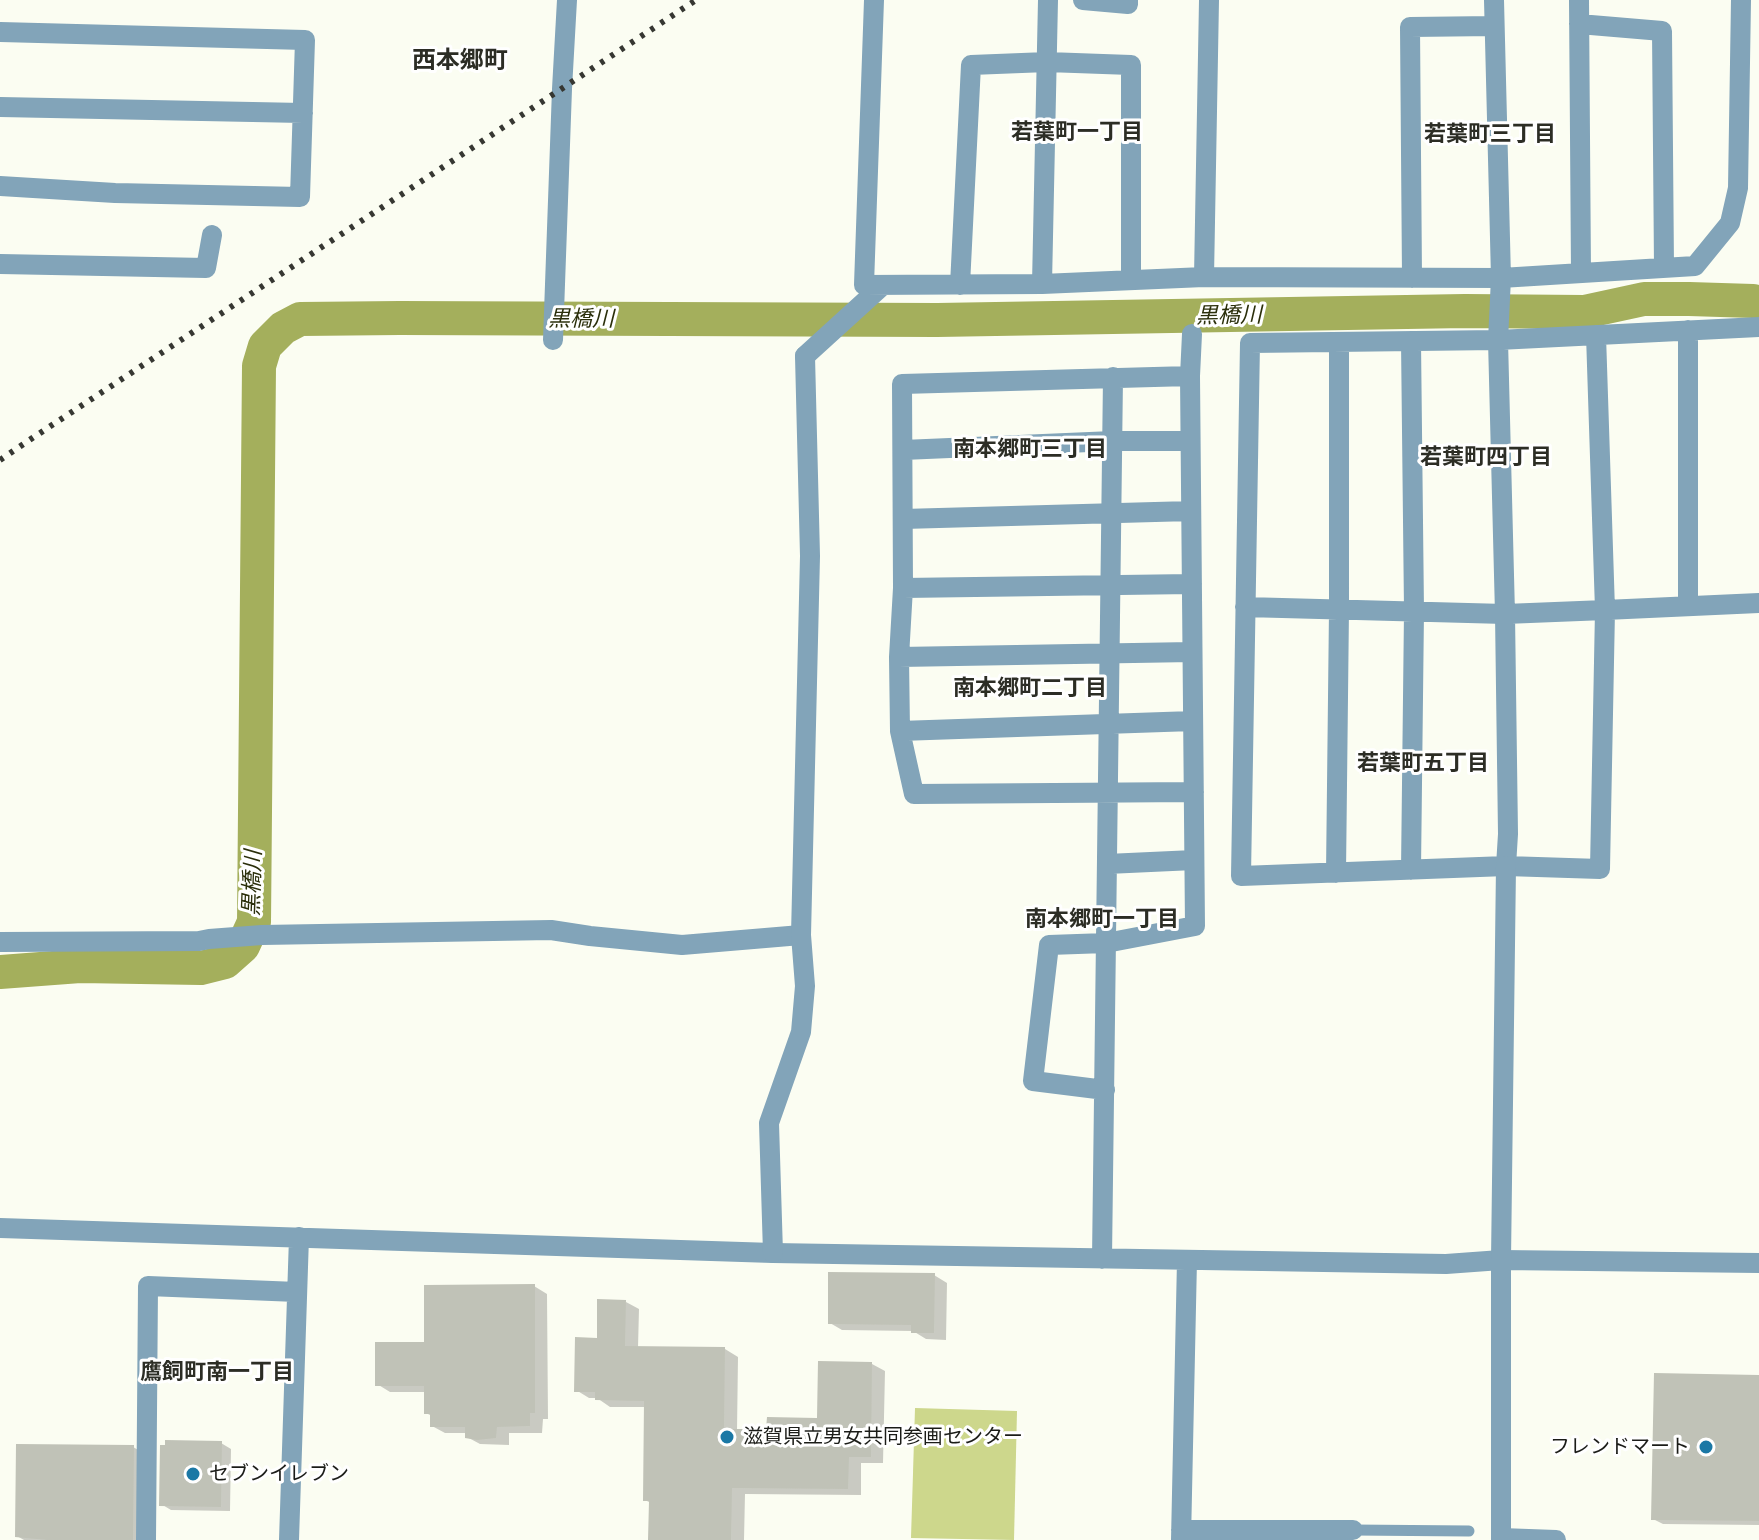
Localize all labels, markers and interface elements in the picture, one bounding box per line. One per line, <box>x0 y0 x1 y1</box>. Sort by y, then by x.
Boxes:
district label: 西本郷町 <box>412 47 508 75</box>
district label: 若葉町一丁目 <box>1011 120 1143 146</box>
district label: 若葉町三丁目 <box>1424 122 1556 148</box>
water label: 黒橋川 <box>1196 302 1262 330</box>
water label: 黒橋川 <box>548 307 614 333</box>
district label: 南本郷町三丁目 <box>953 437 1107 463</box>
district label: 若葉町四丁目 <box>1420 445 1552 471</box>
district label: 南本郷町二丁目 <box>953 676 1107 702</box>
district label: 若葉町五丁目 <box>1357 751 1489 777</box>
water label: 黒橋川 <box>239 850 267 916</box>
district label: 南本郷町一丁目 <box>1025 907 1179 933</box>
district label: 鷹飼町南一丁目 <box>140 1360 294 1386</box>
place label: 滋賀県立男女共同参画センター <box>743 1425 1023 1449</box>
marker: 滋賀県立男女共同参画センター <box>718 1428 736 1446</box>
place label: フレンドマート <box>1550 1435 1690 1459</box>
marker: フレンドマート <box>1697 1438 1715 1456</box>
place label: セブンイレブン <box>209 1462 349 1486</box>
marker: セブンイレブン <box>184 1465 202 1483</box>

